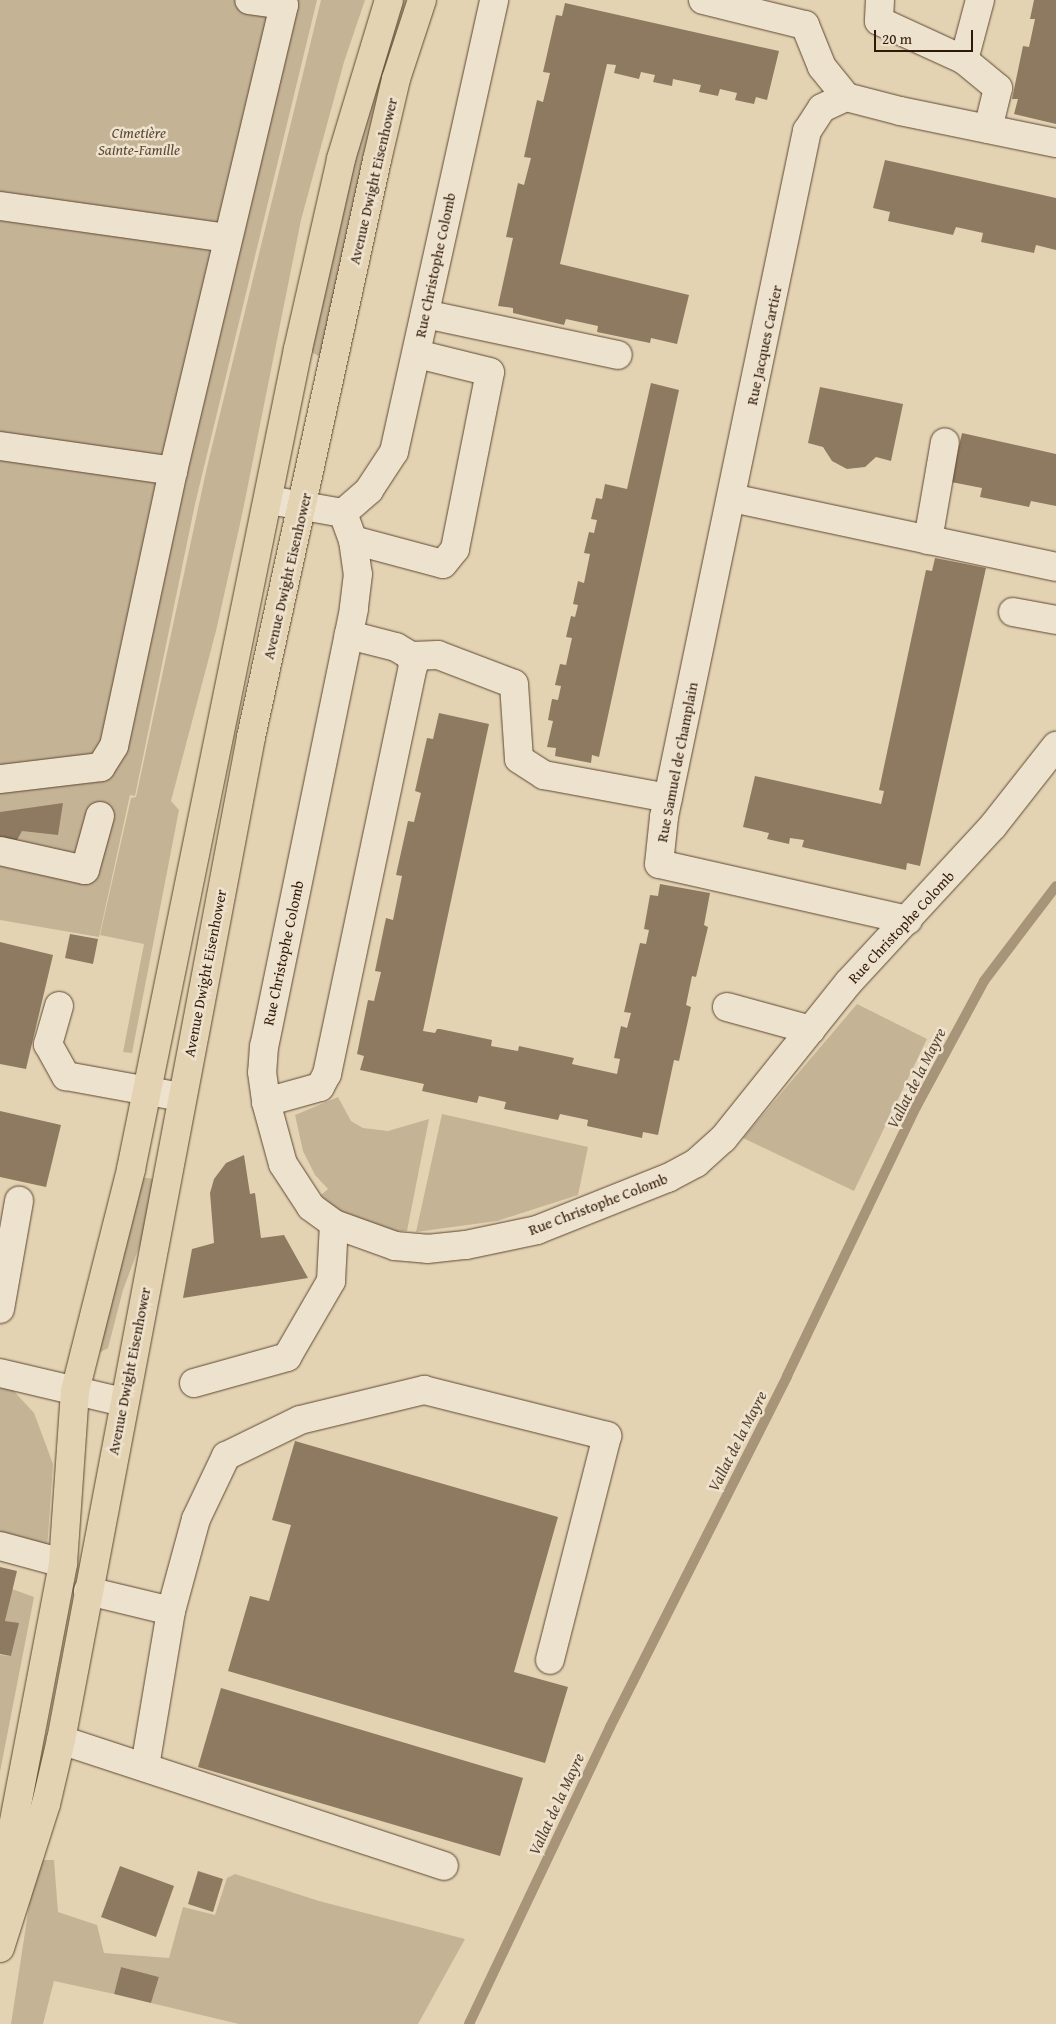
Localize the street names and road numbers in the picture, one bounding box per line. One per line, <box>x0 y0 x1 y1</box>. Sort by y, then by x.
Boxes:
street label: Avenue Dwight Eisenhower <box>345 96 401 266</box>
street label: Rue Christophe Colomb <box>411 191 459 339</box>
street label: Rue Jacques Cartier <box>743 283 785 407</box>
street label: Avenue Dwight Eisenhower <box>259 491 315 661</box>
street label: Rue Samuel de Champlain <box>653 680 701 844</box>
street label: Rue Christophe Colomb <box>844 867 958 987</box>
street label: Rue Christophe Colomb <box>259 879 307 1027</box>
street label: Avenue Dwight Eisenhower <box>180 888 230 1058</box>
street label: Rue Christophe Colomb <box>526 1169 670 1239</box>
street label: Avenue Dwight Eisenhower <box>104 1286 154 1456</box>

